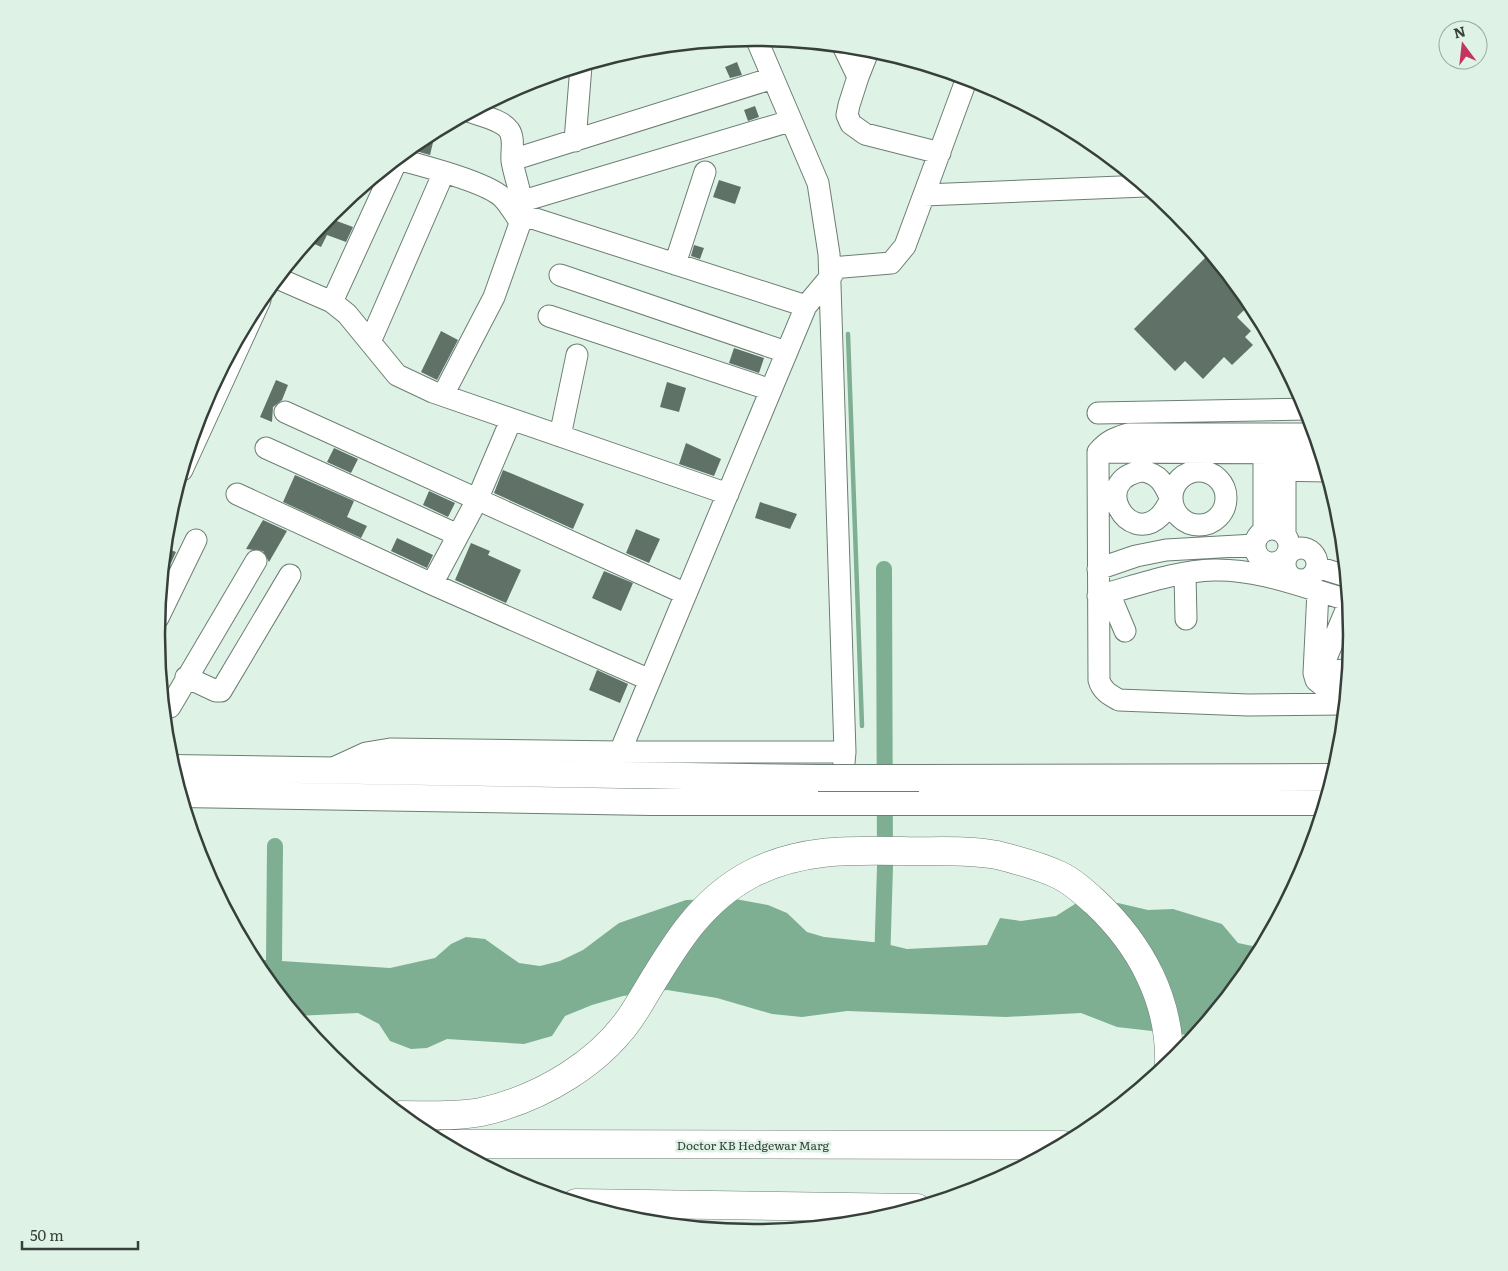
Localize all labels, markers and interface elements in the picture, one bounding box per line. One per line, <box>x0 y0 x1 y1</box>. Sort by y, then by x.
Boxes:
north arrow <box>1438 20 1488 70</box>
text: N <box>1451 20 1468 43</box>
street label: Doctor KB Hedgewar Marg <box>677 1136 830 1154</box>
scale bar <box>22 1218 139 1250</box>
text: 50 m <box>30 1223 64 1246</box>

